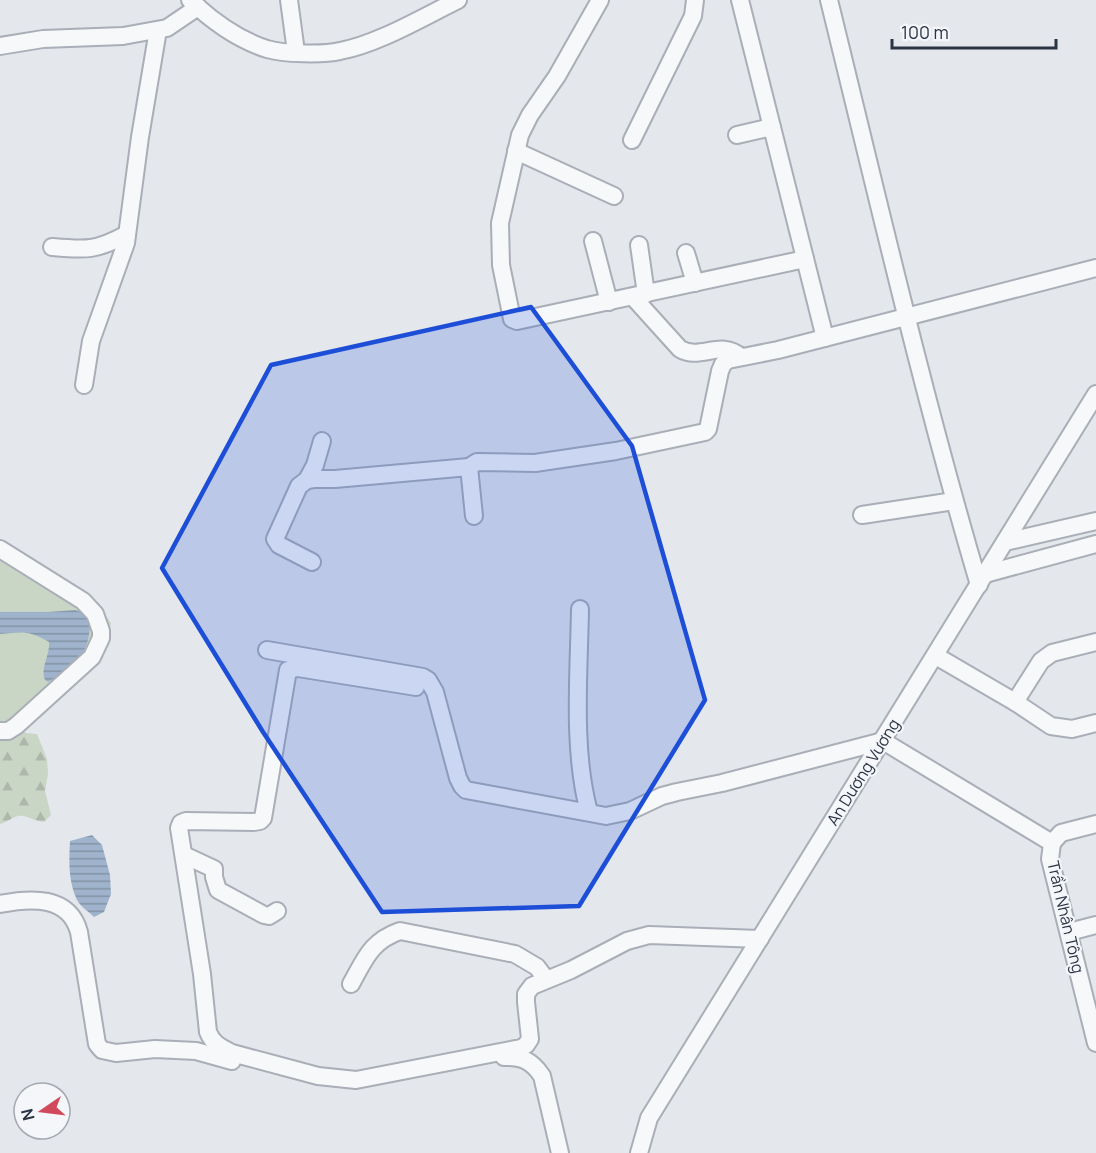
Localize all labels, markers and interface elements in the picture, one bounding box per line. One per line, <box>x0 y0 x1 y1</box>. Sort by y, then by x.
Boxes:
scale bar <box>892 12 1056 50</box>
text: 100 m <box>901 20 949 44</box>
street label: An Dương Vương <box>821 714 905 830</box>
street label: Trần Nhân Tông <box>1042 859 1090 975</box>
north arrow <box>12 1081 72 1141</box>
text: N <box>15 1106 40 1123</box>

